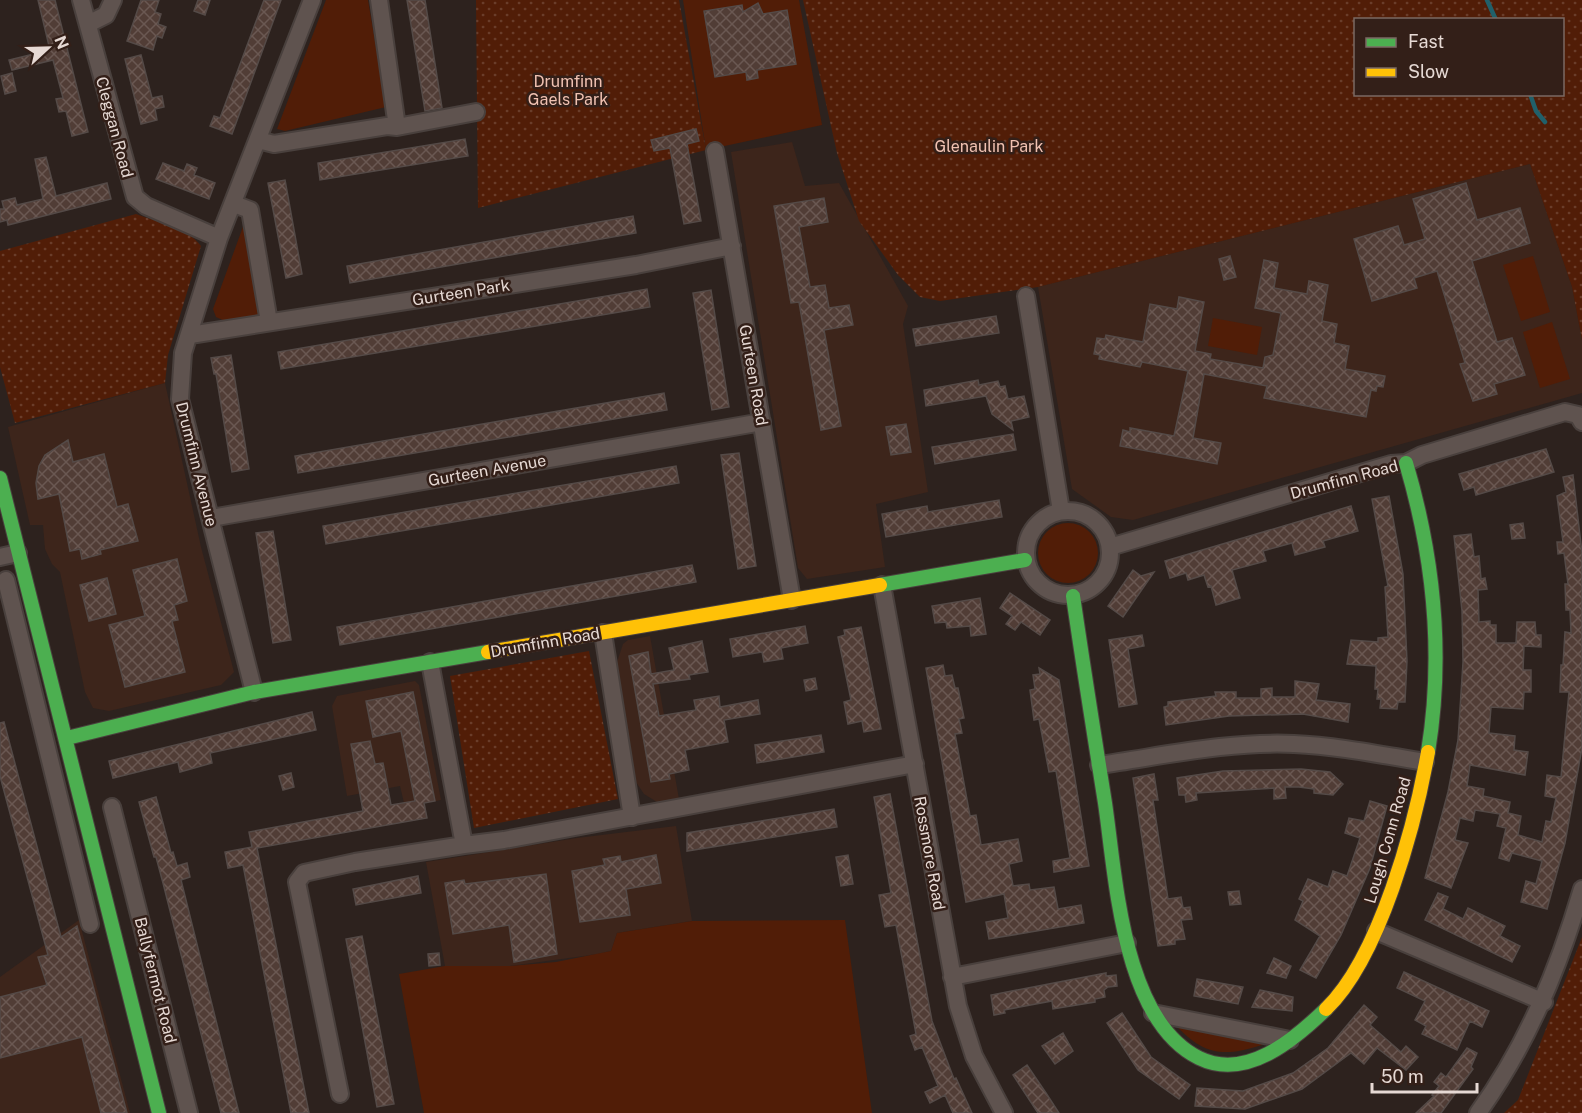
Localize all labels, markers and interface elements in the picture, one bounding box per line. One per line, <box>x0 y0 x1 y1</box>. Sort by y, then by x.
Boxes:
north arrow <box>18 18 78 78</box>
legend <box>1354 18 1564 96</box>
text: Fast <box>1408 31 1444 52</box>
text: N <box>50 33 73 52</box>
text: Slow <box>1408 61 1449 82</box>
park label: Drumfinn Gaels Park <box>528 72 608 109</box>
street label: Cleggan Road <box>92 75 137 180</box>
park label: Glenaulin Park <box>935 137 1043 156</box>
street label: Gurteen Park <box>411 275 511 310</box>
street label: Gurteen Road <box>735 323 772 427</box>
street label: Drumfinn Avenue <box>172 400 221 528</box>
street label: Gurteen Avenue <box>427 451 548 490</box>
street label: Drumfinn Road <box>1288 456 1400 503</box>
street label: Drumfinn Road <box>489 624 601 661</box>
street label: Lough Conn Road <box>1360 775 1415 906</box>
street label: Rossmore Road <box>910 795 949 912</box>
street label: Ballyfermot Road <box>131 915 180 1045</box>
scale bar <box>1372 1056 1477 1094</box>
text: 50 m <box>1381 1066 1424 1087</box>

